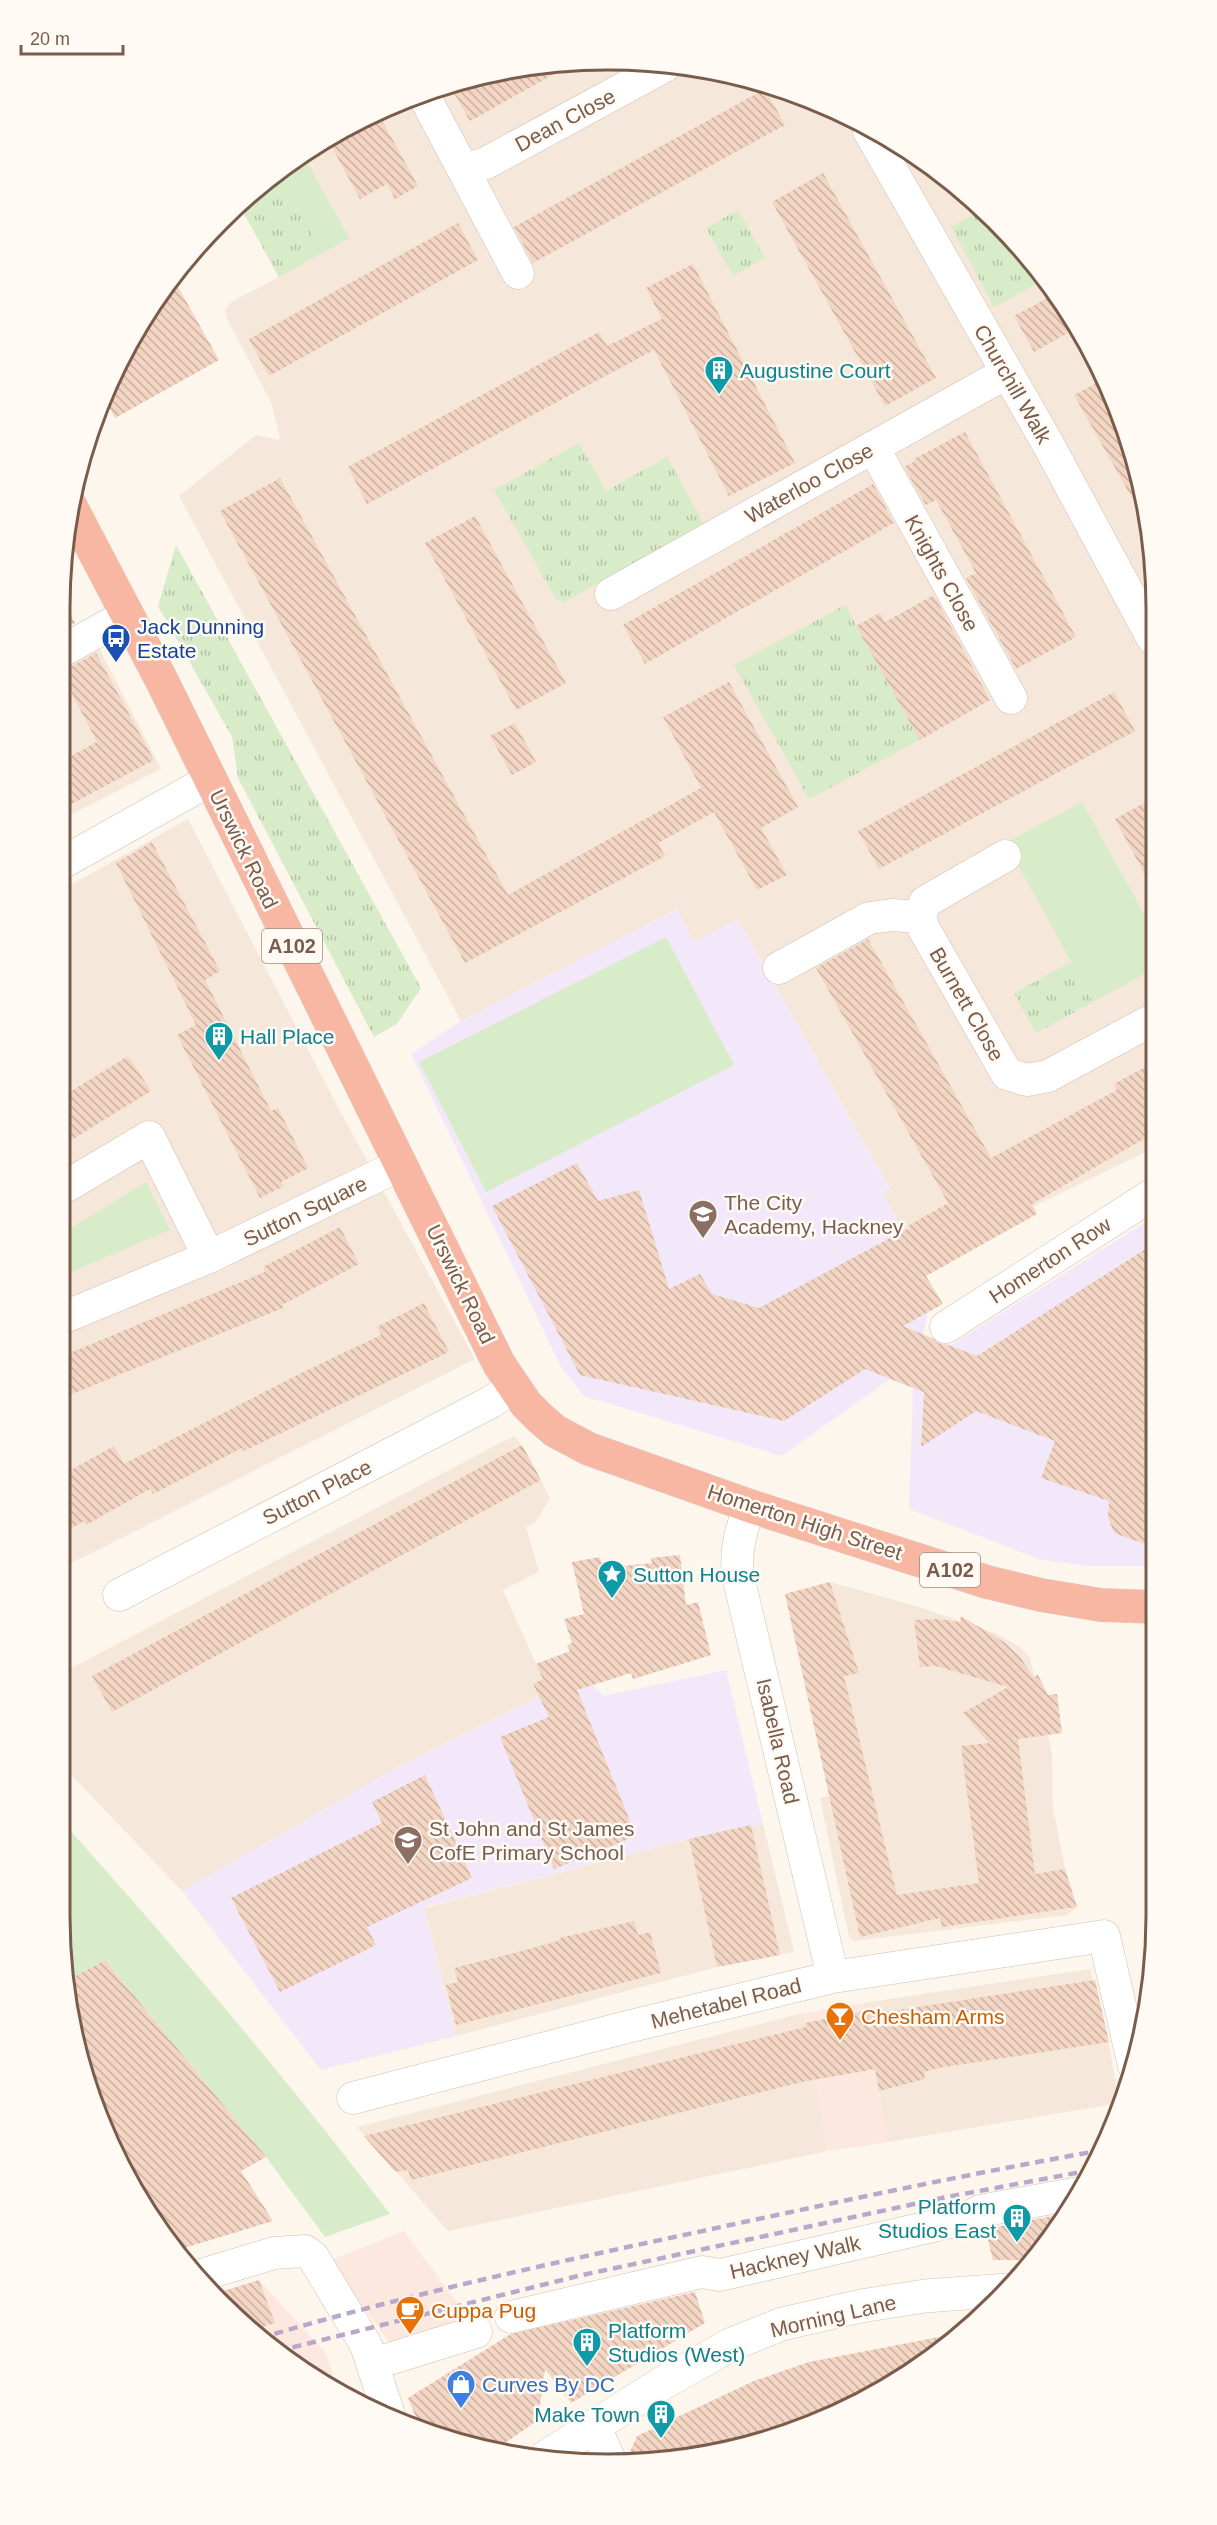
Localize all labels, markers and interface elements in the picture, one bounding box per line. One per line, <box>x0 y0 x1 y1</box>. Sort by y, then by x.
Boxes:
scale bar <box>21 18 123 56</box>
text: 20 m <box>30 29 70 49</box>
street label: Dean Close <box>511 84 619 156</box>
street label: Churchill Walk <box>970 320 1057 448</box>
building icon: Augustine Court <box>703 354 735 396</box>
place label: Augustine Court <box>740 359 891 382</box>
street label: Waterloo Close <box>741 438 877 528</box>
street label: Knights Close <box>901 511 983 635</box>
place label: Jack Dunning Estate <box>137 615 264 662</box>
bus stop icon: Jack Dunning Estate <box>100 622 132 664</box>
street label: Urswick Road <box>205 786 283 912</box>
road number: A102 <box>262 929 322 963</box>
street label: Burnett Close <box>925 943 1009 1065</box>
building icon: Hall Place <box>203 1020 235 1062</box>
place label: Hall Place <box>240 1025 335 1048</box>
street label: Sutton Square <box>240 1171 370 1251</box>
place label: The City Academy, Hackney <box>724 1191 904 1238</box>
school or university icon: The City Academy, Hackney <box>687 1198 719 1240</box>
street label: Homerton Row <box>985 1212 1116 1308</box>
street label: Urswick Road <box>422 1221 500 1347</box>
street label: Sutton Place <box>259 1455 375 1529</box>
street label: Homerton High Street <box>705 1480 905 1564</box>
road number: A102 <box>920 1553 980 1587</box>
place icon: Sutton House <box>596 1558 628 1600</box>
place label: Sutton House <box>633 1563 760 1586</box>
street label: Isabella Road <box>752 1676 804 1806</box>
place label: St John and St James CofE Primary School <box>429 1817 634 1864</box>
school or university icon: St John and St James CofE Primary School <box>392 1824 424 1866</box>
street label: Mehetabel Road <box>648 1973 804 2033</box>
bar icon: Chesham Arms <box>824 2000 856 2042</box>
place label: Chesham Arms <box>861 2005 1005 2028</box>
place label: Platform Studios East <box>878 2195 996 2242</box>
building icon: Platform Studios East <box>1001 2202 1033 2244</box>
street label: Hackney Walk <box>727 2231 863 2283</box>
street label: Morning Lane <box>768 2290 898 2342</box>
cafe icon: Cuppa Pug <box>394 2294 426 2336</box>
place label: Cuppa Pug <box>431 2299 536 2322</box>
place label: Platform Studios (West) <box>608 2319 745 2366</box>
building icon: Platform Studios (West) <box>571 2326 603 2368</box>
shop icon: Curves By DC <box>445 2368 477 2410</box>
place label: Curves By DC <box>482 2373 615 2396</box>
building icon: Make Town <box>645 2398 677 2440</box>
place label: Make Town <box>534 2403 640 2426</box>

